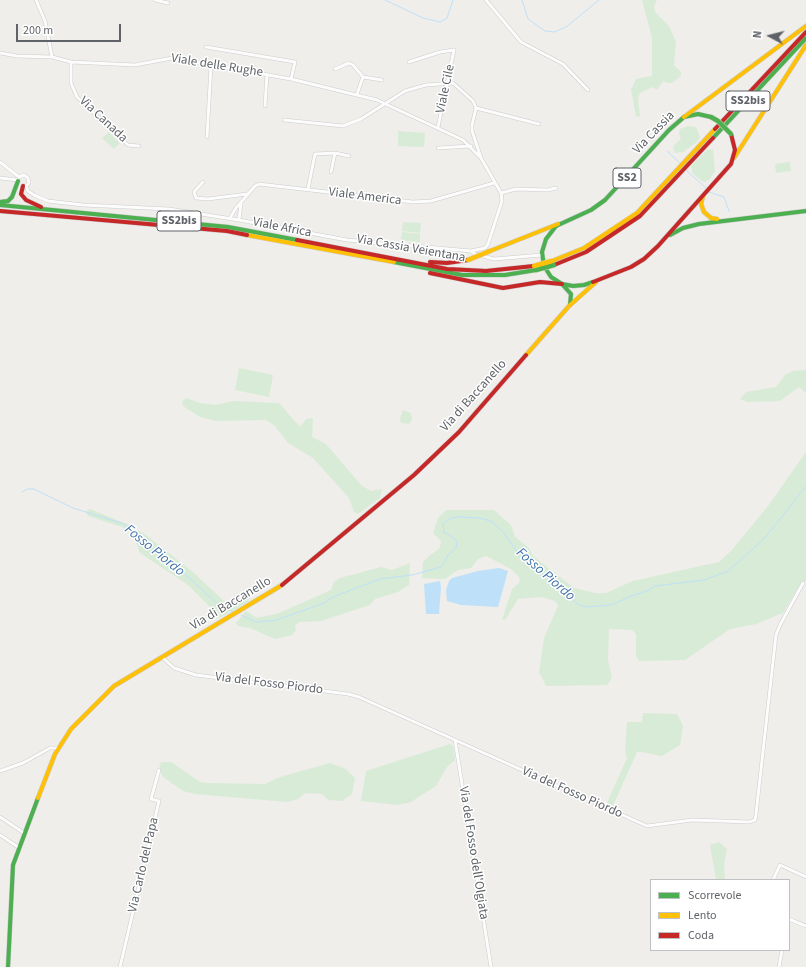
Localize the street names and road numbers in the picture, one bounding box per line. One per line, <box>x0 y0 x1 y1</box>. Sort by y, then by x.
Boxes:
street label: Viale delle Rughe <box>170 51 264 81</box>
street label: Viale Cile <box>433 63 459 115</box>
road number: SS2bis <box>726 91 770 111</box>
street label: Via Canada <box>76 94 130 146</box>
street label: Via Cassia <box>630 108 678 158</box>
road number: SS2 <box>613 168 641 188</box>
street label: Viale America <box>328 185 402 209</box>
road number: SS2bis <box>157 211 201 231</box>
street label: Viale Africa <box>251 215 313 241</box>
street label: Via Cassia Veientana <box>355 232 467 266</box>
street label: Via di Baccanello <box>438 357 510 435</box>
street label: Via di Baccanello <box>188 574 274 634</box>
street label: Via del Fosso Piordo <box>214 670 324 698</box>
street label: Via del Fosso Piordo <box>519 764 625 822</box>
street label: Via del Fosso dell'Olgiata <box>455 785 491 921</box>
street label: Via Carlo del Papa <box>125 816 163 914</box>

